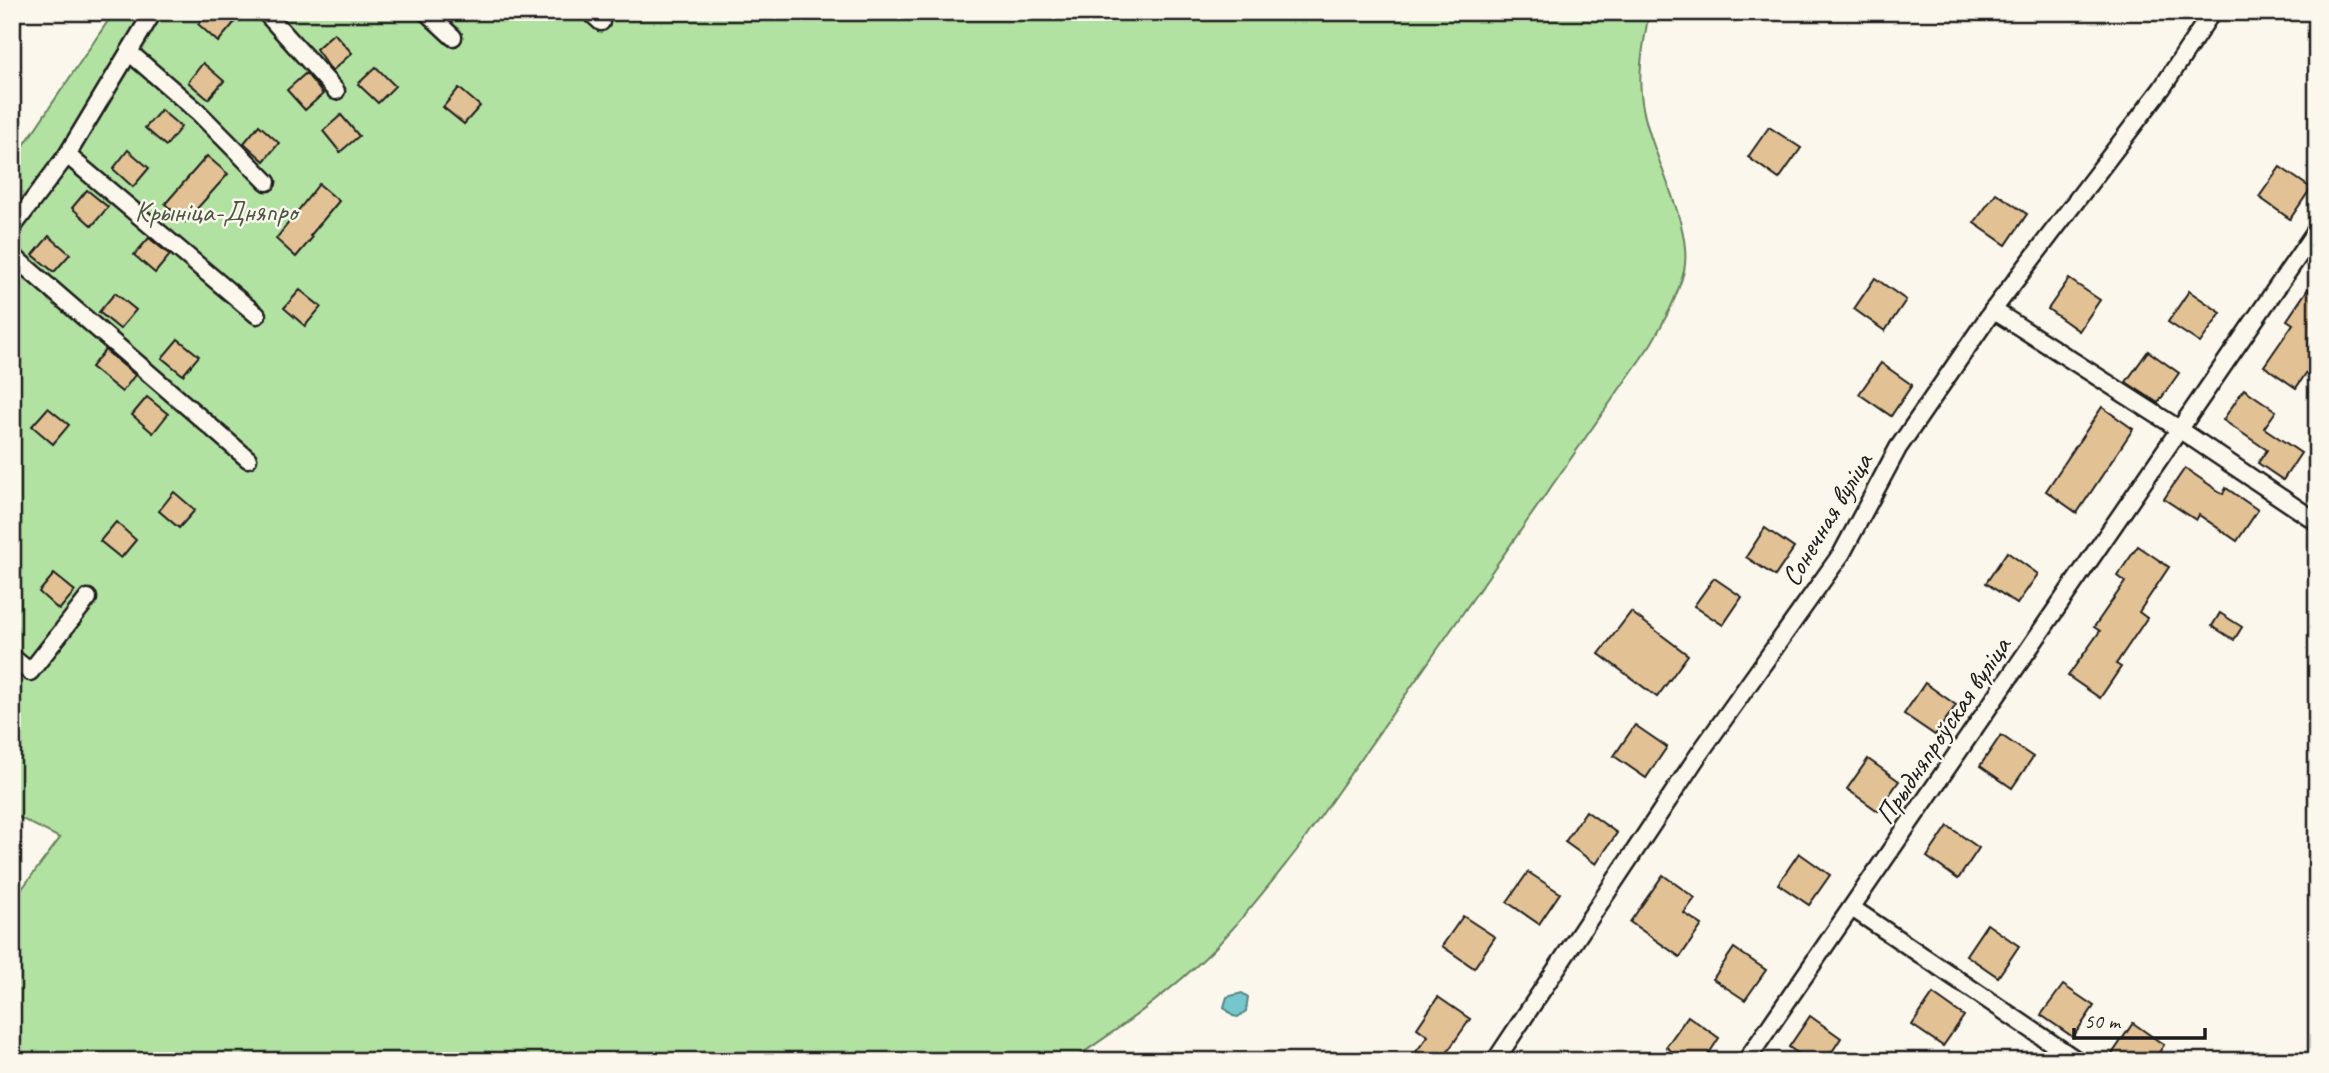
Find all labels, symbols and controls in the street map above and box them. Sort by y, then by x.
park label: Крыніца-Дняпро [135,194,300,229]
street label: Сонечная вуліца [1773,445,1881,592]
street label: Прыдняпроўская вуліца [1867,629,2019,831]
scale bar [2074,996,2205,1040]
text: 50 m [2084,1008,2122,1034]

